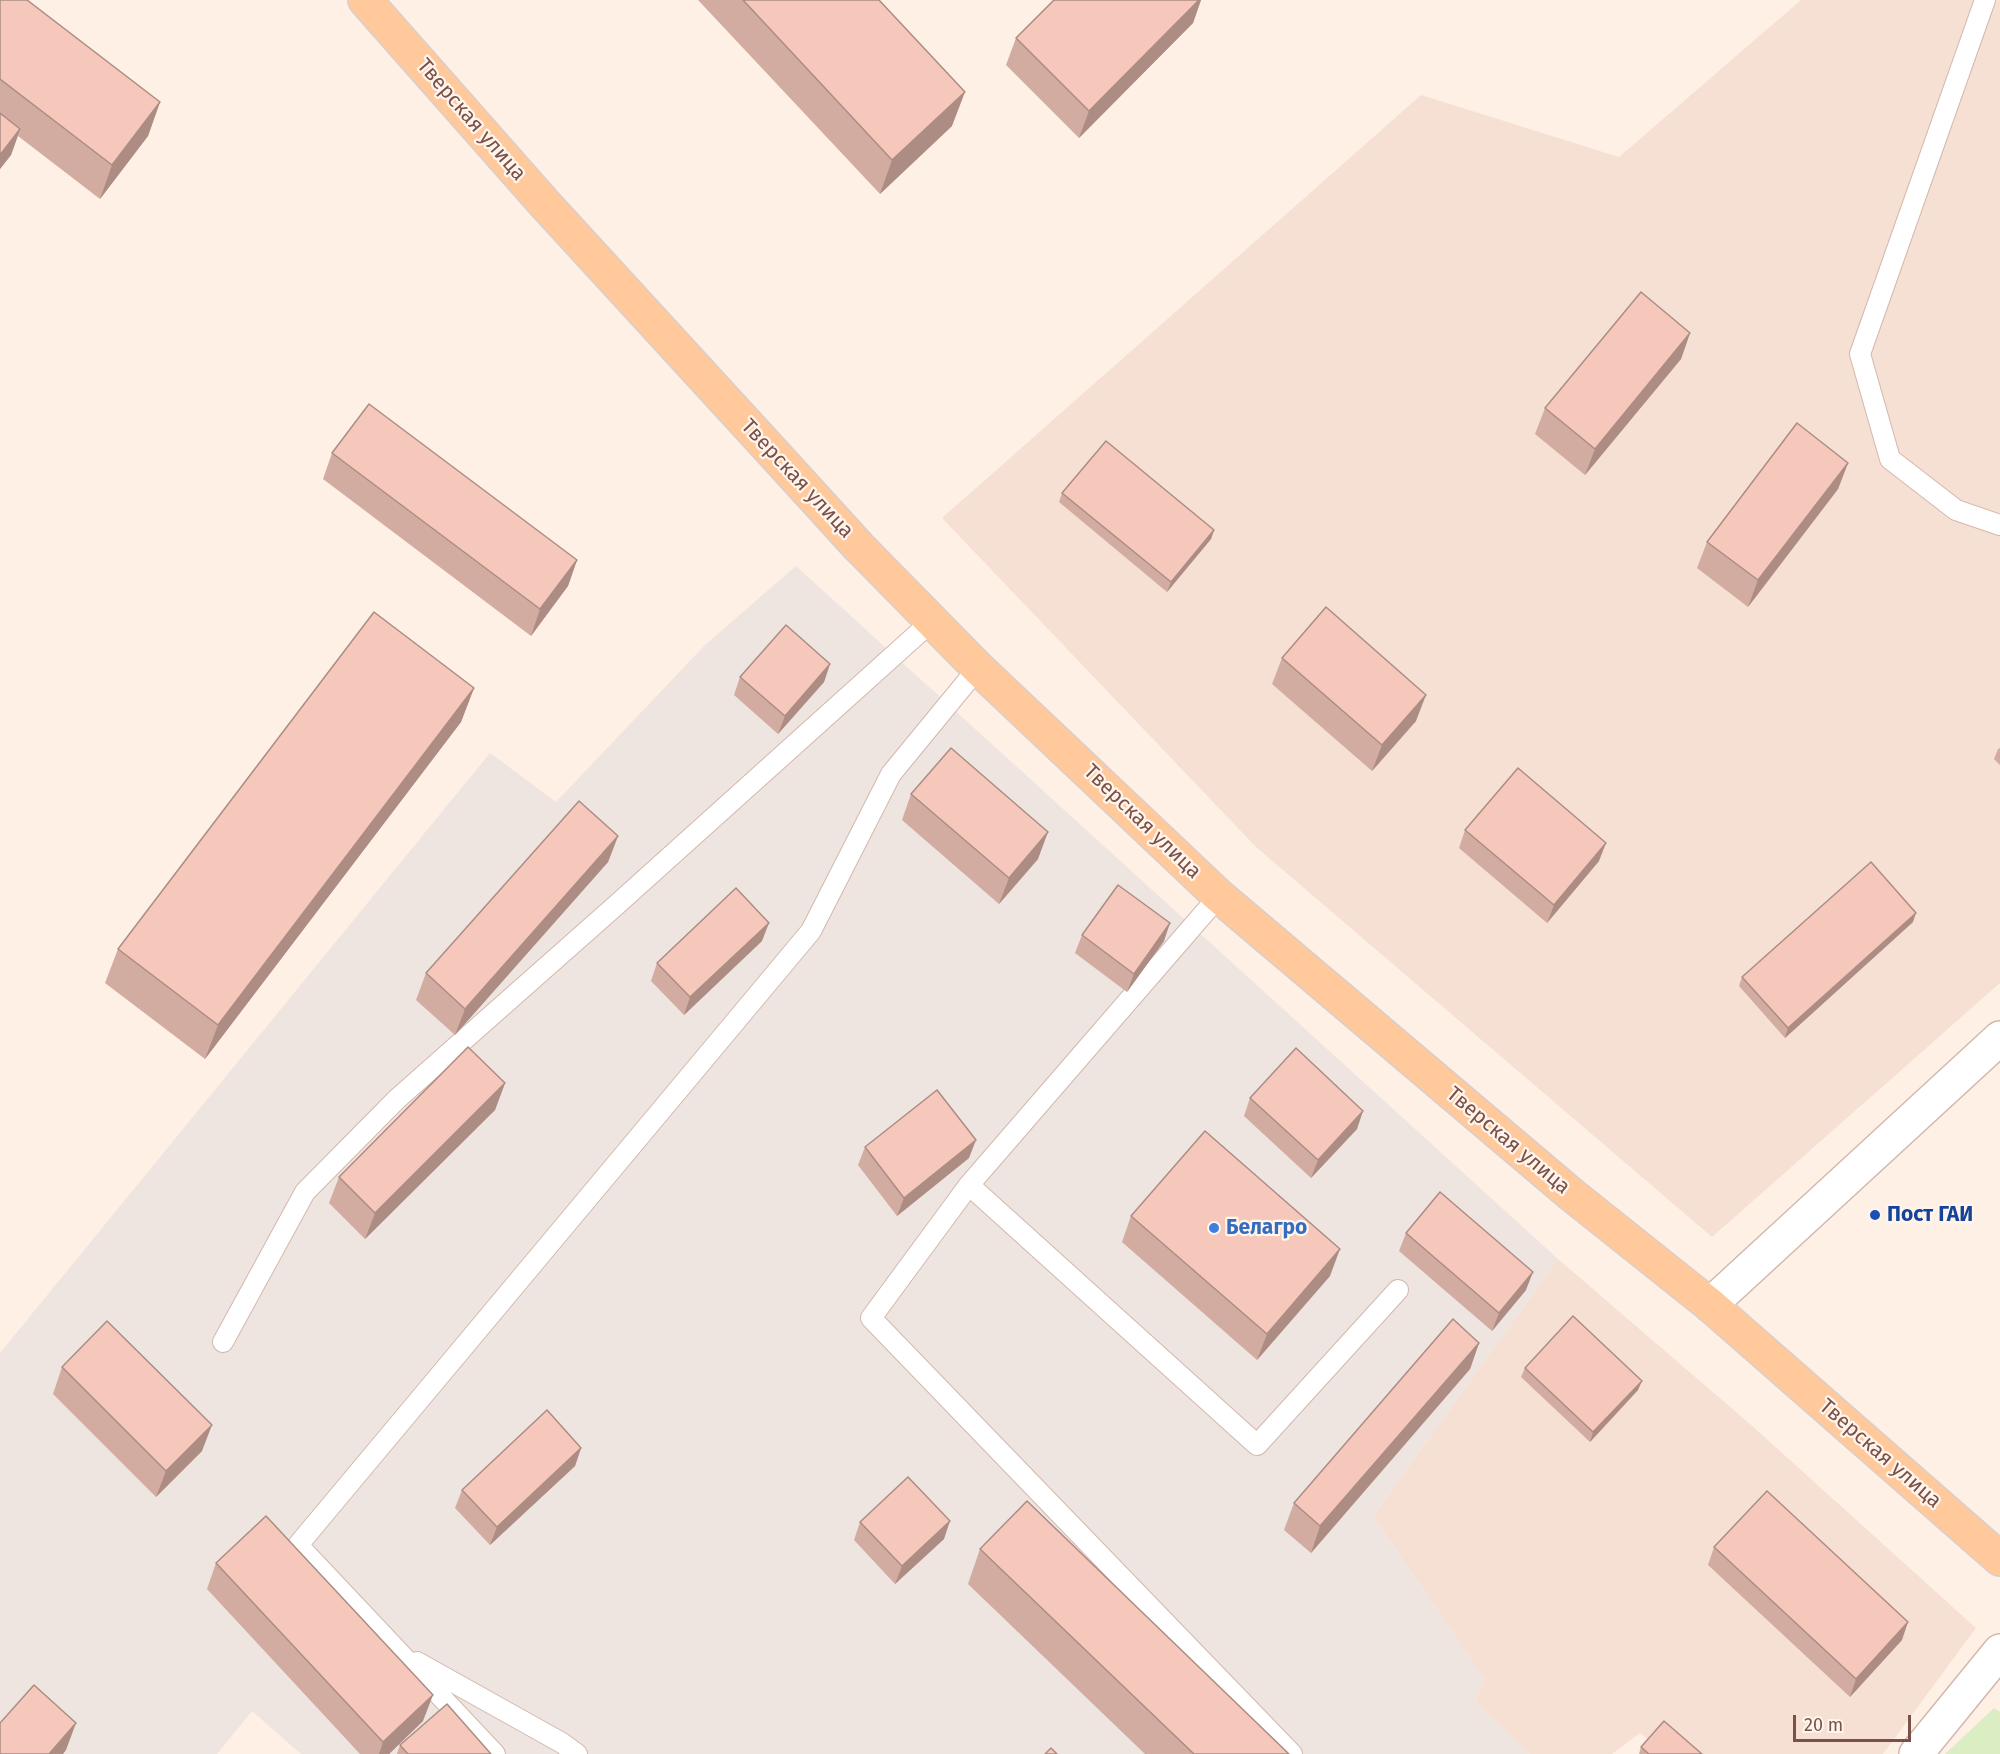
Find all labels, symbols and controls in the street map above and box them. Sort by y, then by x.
street label: Тверская улица [411,54,531,186]
street label: Тверская улица [735,414,859,544]
street label: Тверская улица [1078,760,1206,884]
street label: Тверская улица [1441,1082,1575,1200]
place label: Пост ГАИ [1887,1202,1973,1228]
marker: Пост ГАИ [1868,1208,1882,1222]
place label: Белагро [1226,1215,1307,1241]
marker: Белагро [1207,1221,1221,1235]
street label: Тверская улица [1814,1394,1946,1514]
scale bar [1796,1703,1914,1741]
text: 20 m [1804,1714,1843,1736]

